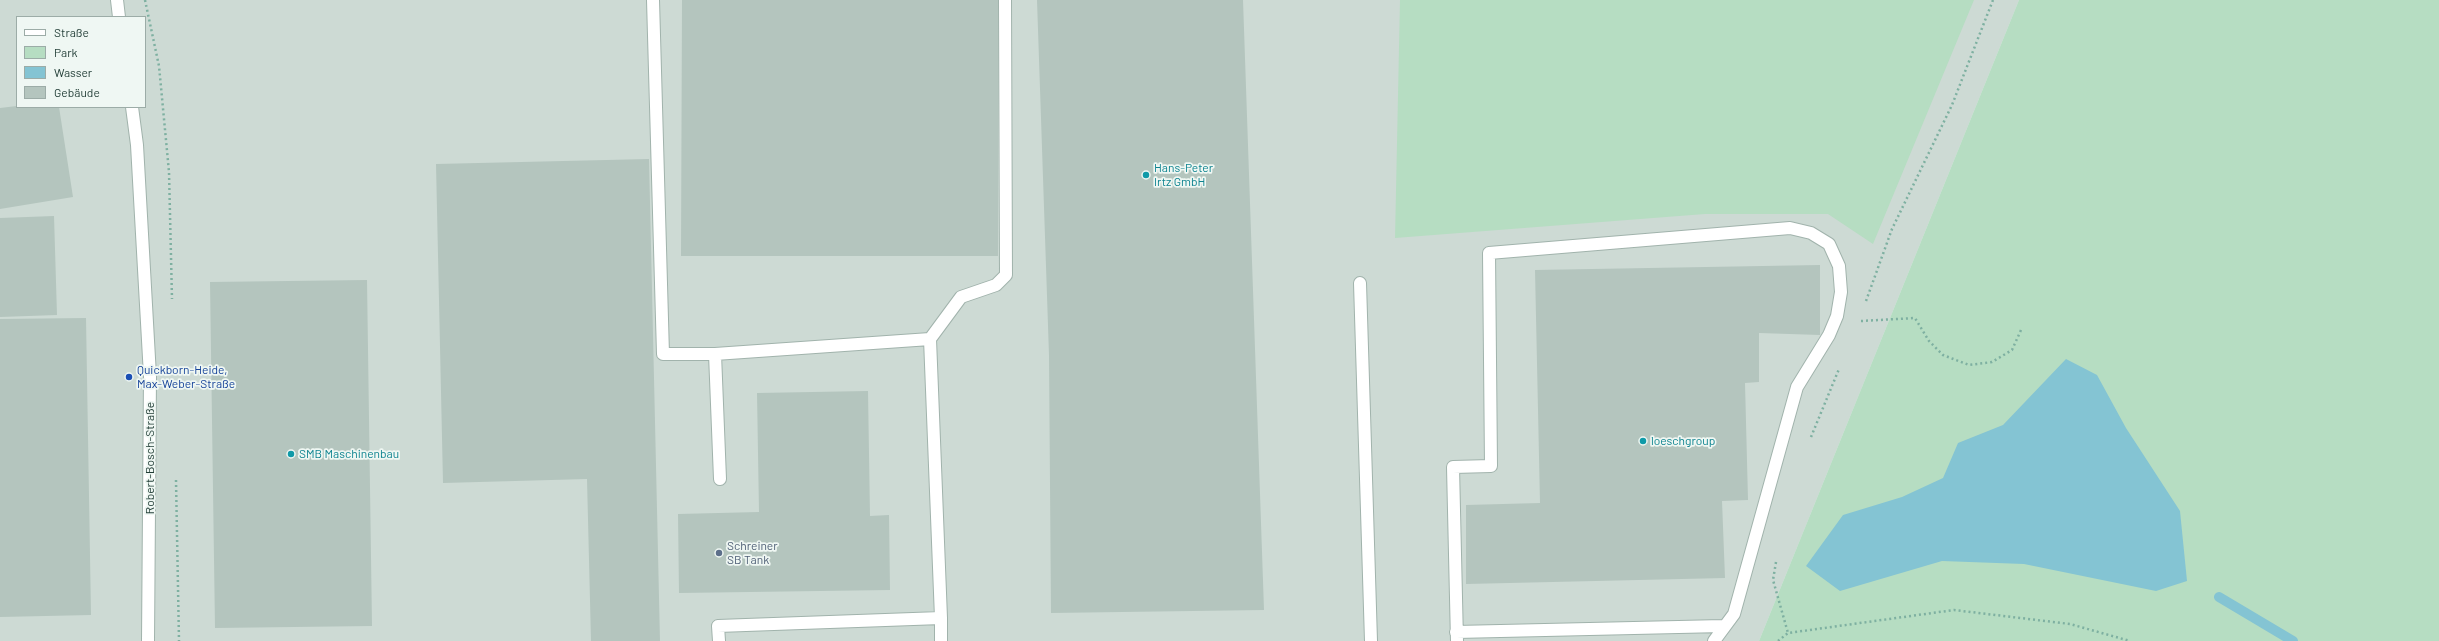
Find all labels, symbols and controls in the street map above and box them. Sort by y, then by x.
legend [16,16,146,108]
text: Straße [54,25,89,39]
text: Park [54,45,78,59]
text: Wasser [54,65,92,79]
text: Gebäude [54,85,100,99]
place label: Hans-Peter Irtz GmbH [1154,161,1213,189]
marker: Hans-Peter Irtz GmbH [1141,170,1151,180]
place label: Quickborn-Heide, Max-Weber-Straße [137,363,235,391]
marker: Quickborn-Heide, Max-Weber-Straße [124,372,134,382]
street label: Robert-Bosch-Straße [143,402,157,514]
place label: loeschgroup [1651,434,1715,448]
marker: loeschgroup [1638,436,1648,446]
place label: SMB Maschinenbau [299,447,399,461]
marker: SMB Maschinenbau [286,449,296,459]
place label: Schreiner SB Tank [727,539,778,567]
marker: Schreiner SB Tank [714,548,724,558]

